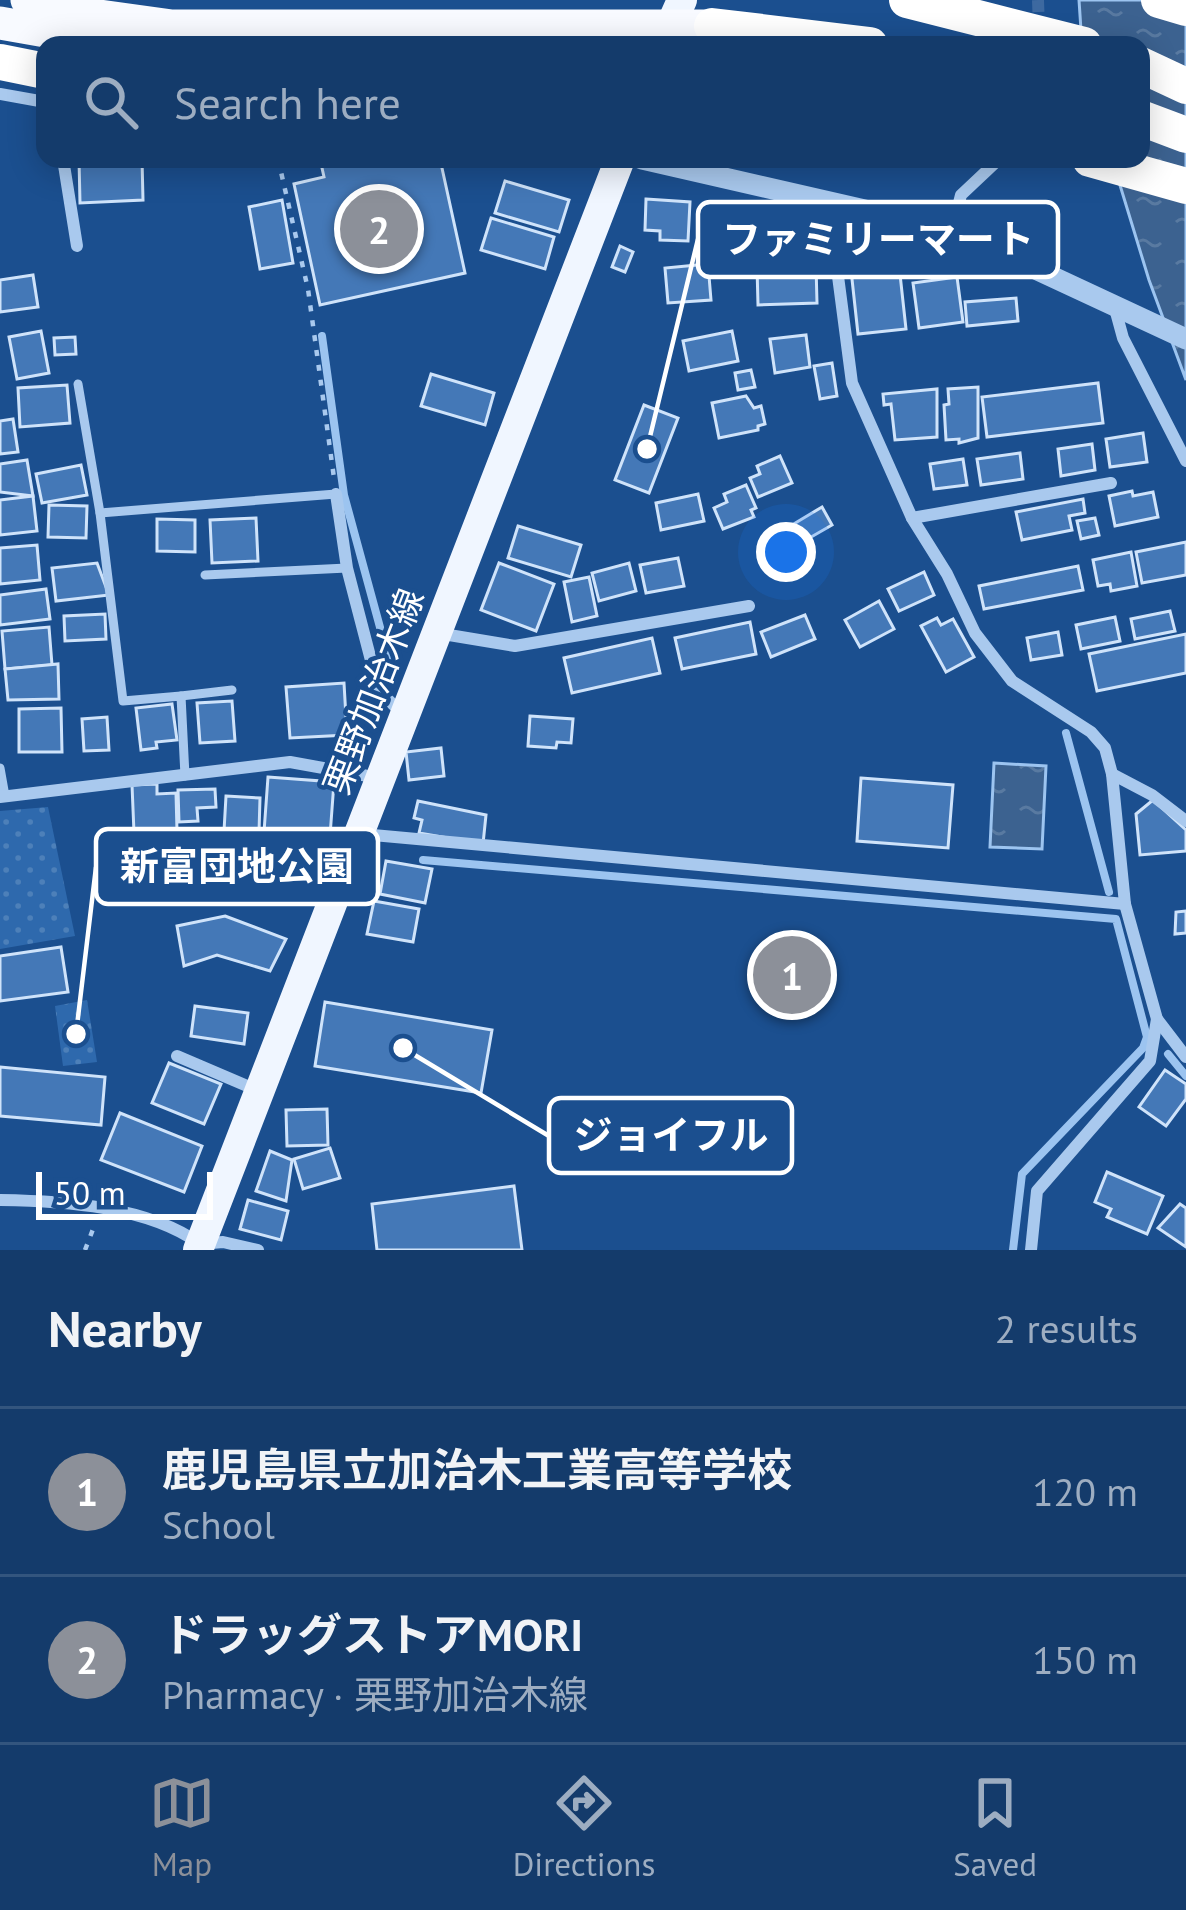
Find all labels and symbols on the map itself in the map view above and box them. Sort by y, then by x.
pin: 2 [340,184,418,274]
callout: ファミリーマート [698,202,1058,277]
text: ファミリーマート [722,213,1034,264]
your location [756,522,816,582]
street label: 栗野加治木線 [312,582,434,800]
callout: 新富団地公園 [96,829,378,904]
text: 新富団地公園 [120,840,354,891]
pin: 1 [753,930,831,1020]
callout: ジョイフル [549,1098,792,1173]
text: ジョイフル [573,1109,769,1160]
scale bar [36,1166,213,1219]

